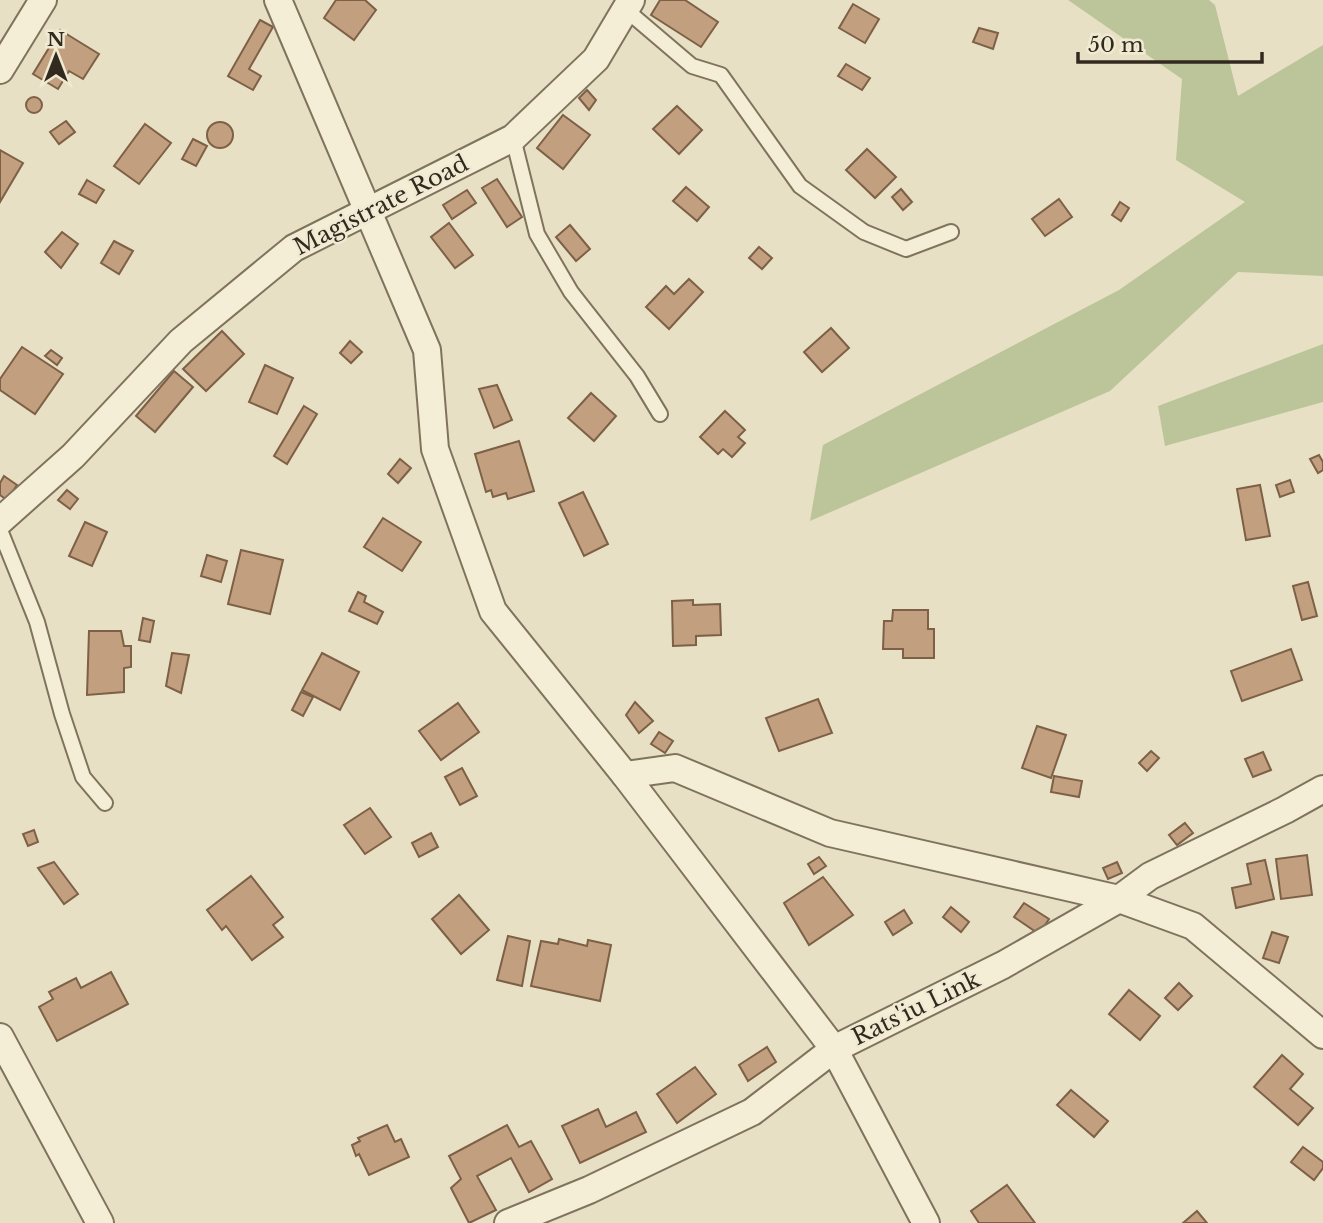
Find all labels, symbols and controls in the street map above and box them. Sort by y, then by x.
north arrow [21,21,91,91]
scale bar [1078,21,1262,65]
text: N [47,28,65,51]
text: 50 m [1088,32,1144,58]
street label: Magistrate Road [289,149,473,261]
street label: Rats'iu Link [847,965,985,1051]

